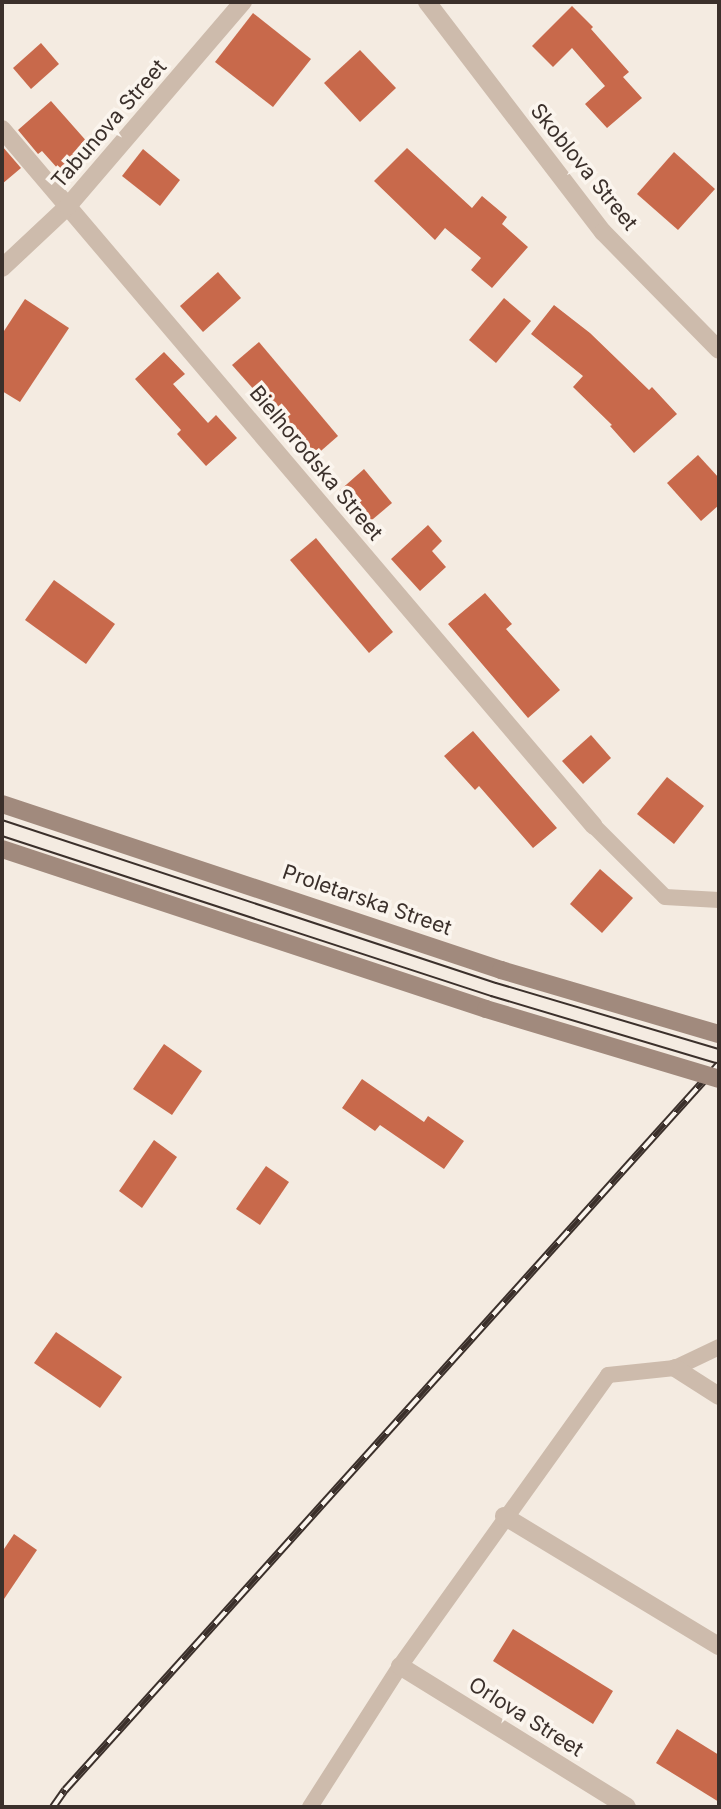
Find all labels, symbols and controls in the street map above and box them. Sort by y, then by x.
street label: Tabunova Street [46,54,172,194]
street label: Skoblova Street [525,98,643,236]
street label: Bielhorodska Street [244,381,388,545]
street label: Proletarska Street [279,859,455,941]
street label: Orlova Street [464,1672,588,1762]

